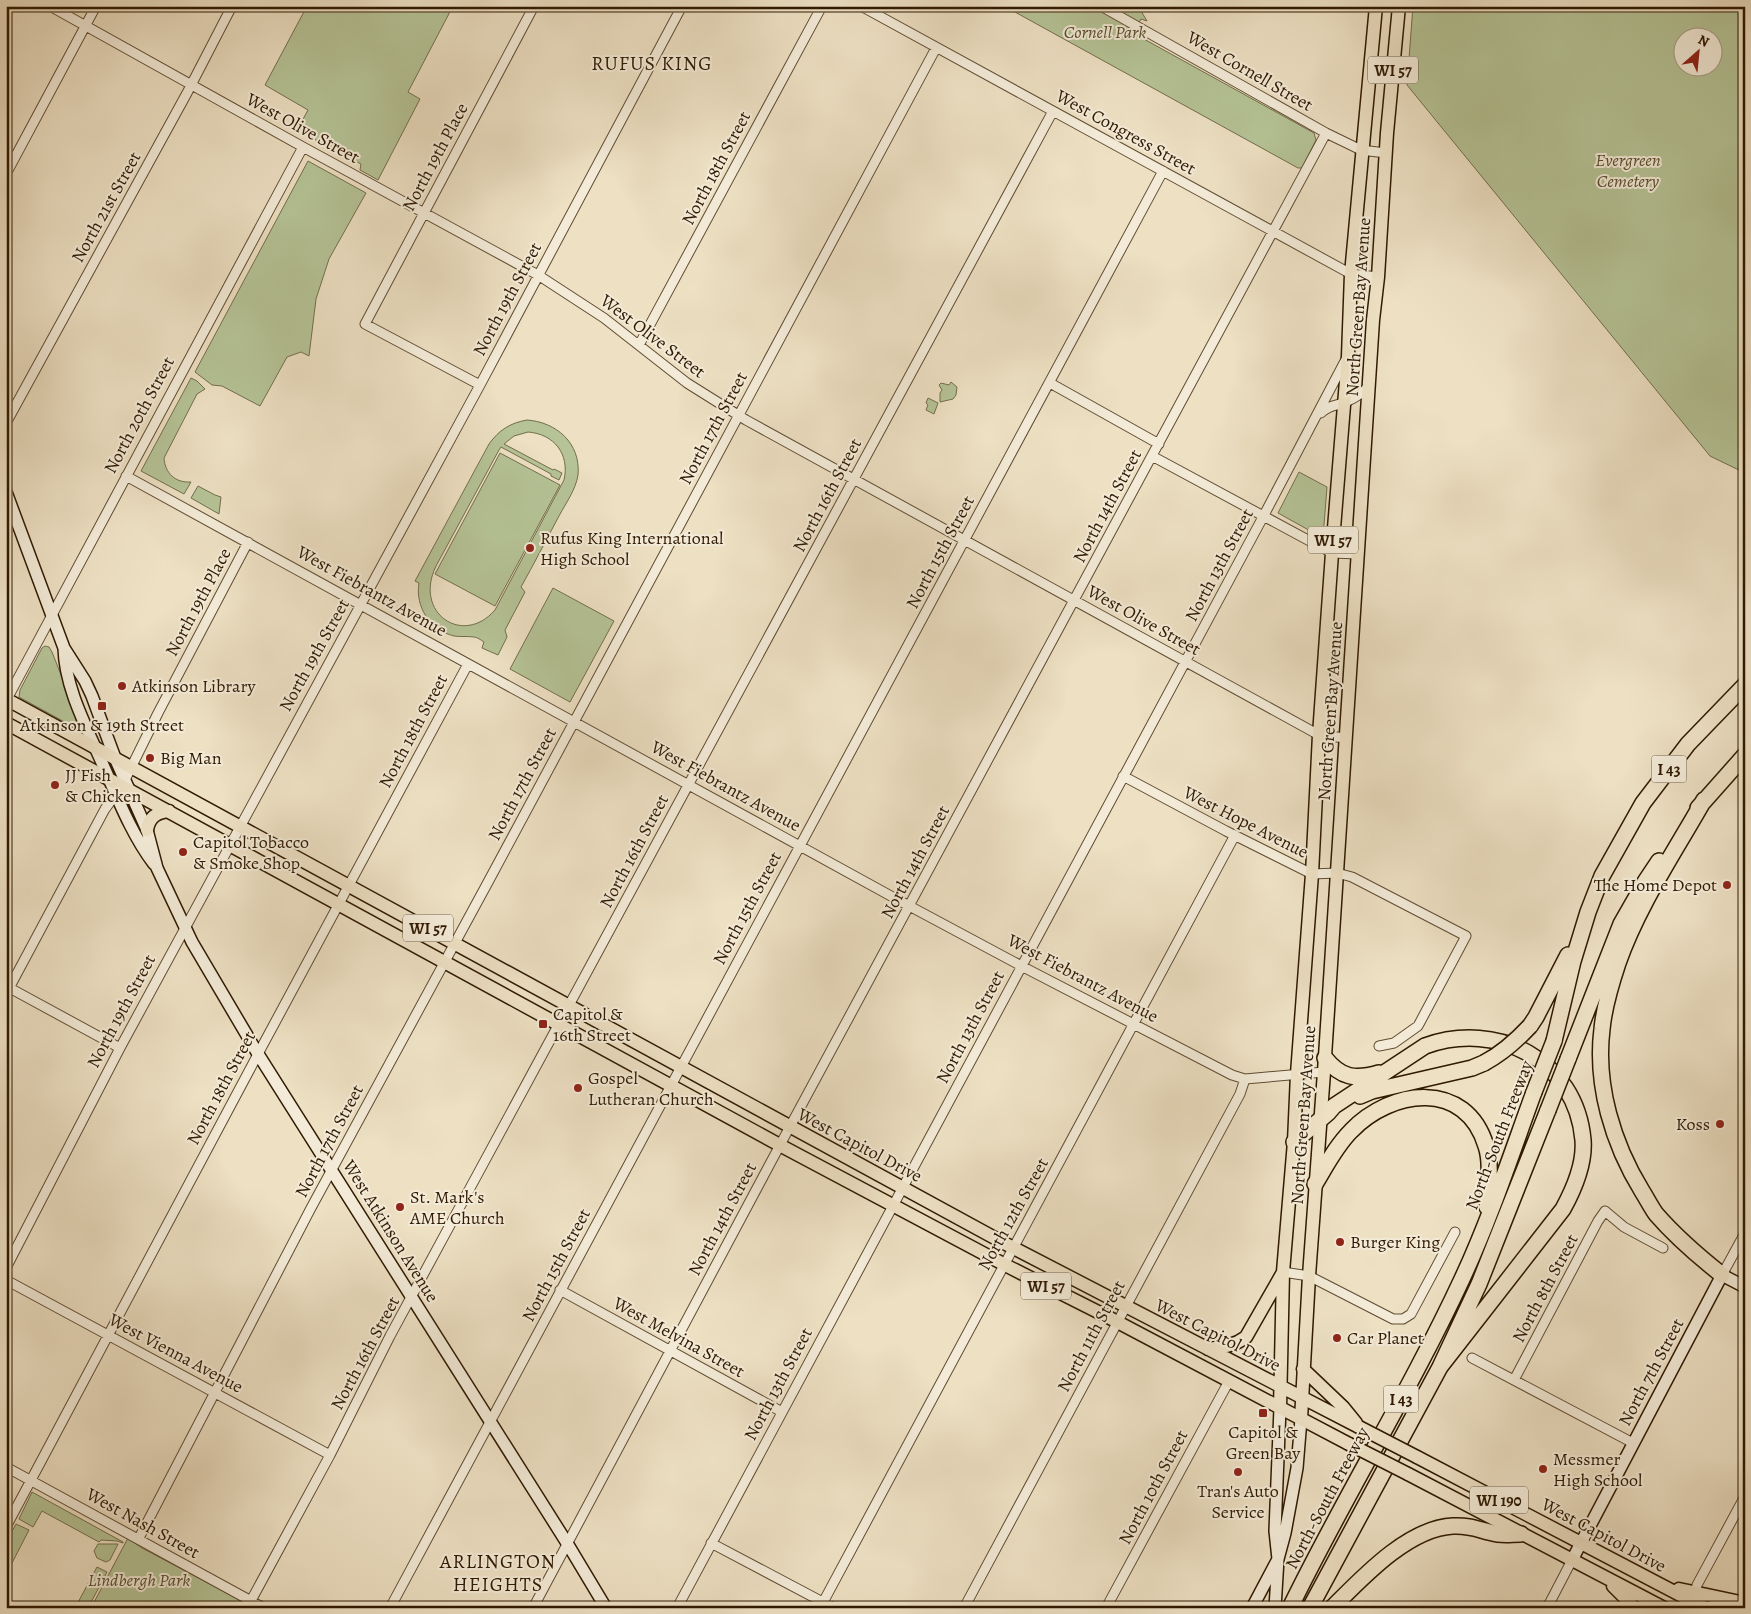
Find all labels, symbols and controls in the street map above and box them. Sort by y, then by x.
park label: Cornell Park [1064,20,1146,44]
street label: West Cornell Street [1182,25,1317,117]
north arrow [1674,28,1724,78]
text: N [1695,30,1713,52]
district label: RUFUS KING [591,50,713,77]
road number: WI 57 [1368,56,1418,84]
street label: West Congress Street [1051,83,1200,180]
street label: West Olive Street [241,87,364,169]
street label: North 19th Place [396,99,474,215]
street label: North 18th Street [676,107,756,229]
street label: North 21st Street [66,147,146,267]
park label: Evergreen Cemetery [1595,148,1661,193]
street label: North Green Bay Avenue [1340,217,1376,397]
street label: North 19th Street [467,238,547,360]
street label: West Olive Street [595,288,710,383]
street label: North 20th Street [98,352,180,478]
street label: North 17th Street [673,367,753,489]
street label: North 16th Street [787,434,867,556]
street label: North 14th Street [1067,445,1147,567]
street label: North 15th Street [900,491,980,613]
street label: North 13th Street [1179,504,1259,626]
place label: Rufus King International High School [540,526,724,571]
road number: WI 57 [1308,526,1358,554]
street label: West Fiebrantz Avenue [292,539,451,642]
marker: Rufus King International High School [524,542,536,554]
street label: North 19th Place [159,544,237,660]
street label: West Olive Street [1082,579,1205,661]
street label: North 19th Street [273,594,355,716]
street label: North Green Bay Avenue [1312,621,1348,801]
street label: North 18th Street [373,670,453,792]
place label: Atkinson Library [131,674,257,698]
marker: Atkinson Library [116,680,128,692]
marker: Atkinson & 19th Street [96,700,108,712]
place label: Atkinson & 19th Street [19,713,184,737]
street label: North 17th Street [482,723,562,845]
street label: West Fiebrantz Avenue [646,734,805,837]
place label: Big Man [160,746,222,770]
marker: Big Man [144,752,156,764]
road number: I 43 [1652,756,1686,782]
place label: JJ Fish & Chicken [65,763,141,808]
marker: JJ Fish & Chicken [49,779,61,791]
street label: West Hope Avenue [1179,780,1313,864]
street label: North 16th Street [594,790,674,912]
street label: North 14th Street [875,801,955,923]
place label: Capitol Tobacco & Smoke Shop [193,830,309,875]
marker: Capitol Tobacco & Smoke Shop [177,846,189,858]
street label: North 15th Street [707,847,787,969]
place label: The Home Depot [1594,873,1717,897]
marker: The Home Depot [1721,879,1733,891]
road number: WI 57 [403,914,453,941]
street label: West Fiebrantz Avenue [1002,928,1163,1028]
street label: North 19th Street [81,950,161,1072]
street label: North 13th Street [930,966,1010,1088]
place label: Capitol & 16th Street [553,1002,631,1047]
marker: Capitol & 16th Street [537,1018,549,1030]
street label: North Green Bay Avenue [1285,1025,1321,1205]
street label: North 18th Street [181,1027,261,1149]
street label: North-South Freeway [1459,1056,1539,1213]
place label: Gospel Lutheran Church [588,1066,714,1111]
street label: North 17th Street [289,1080,369,1202]
marker: Gospel Lutheran Church [572,1082,584,1094]
street label: West Capitol Drive [793,1102,926,1188]
place label: Koss [1676,1112,1710,1136]
marker: Koss [1714,1118,1726,1130]
street label: North 12th Street [972,1153,1054,1275]
street label: West Atkinson Avenue [337,1154,445,1307]
street label: North 14th Street [682,1158,762,1280]
place label: St. Mark's AME Church [409,1185,505,1230]
marker: St. Mark's AME Church [394,1201,406,1213]
street label: North 15th Street [516,1204,596,1326]
street label: North 8th Street [1506,1229,1584,1346]
place label: Burger King [1350,1230,1440,1254]
marker: Burger King [1334,1236,1346,1248]
road number: WI 57 [1021,1272,1071,1300]
street label: North 11th Street [1051,1276,1131,1396]
street label: West Melvina Street [608,1290,749,1383]
street label: North 16th Street [325,1292,405,1414]
street label: West Capitol Drive [1150,1293,1285,1377]
street label: West Vienna Avenue [104,1307,247,1399]
street label: North 7th Street [1613,1314,1689,1430]
street label: North 13th Street [738,1323,818,1445]
place label: Car Planet [1347,1326,1424,1350]
marker: Car Planet [1331,1332,1343,1344]
road number: I 43 [1384,1386,1418,1412]
marker: Capitol & Green Bay [1257,1407,1269,1419]
place label: Capitol & Green Bay [1226,1420,1301,1465]
street label: North-South Freeway [1279,1422,1375,1573]
street label: North 10th Street [1113,1425,1193,1549]
place label: Messmer High School [1553,1447,1643,1492]
marker: Messmer High School [1537,1463,1549,1475]
marker: Tran's Auto Service [1232,1466,1244,1478]
place label: Tran's Auto Service [1197,1479,1279,1524]
street label: West Nash Street [81,1482,204,1564]
road number: WI 190 [1470,1486,1528,1514]
street label: West Capitol Drive [1537,1492,1670,1578]
district label: ARLINGTON HEIGHTS [439,1548,556,1598]
park label: Lindbergh Park [88,1568,190,1592]

